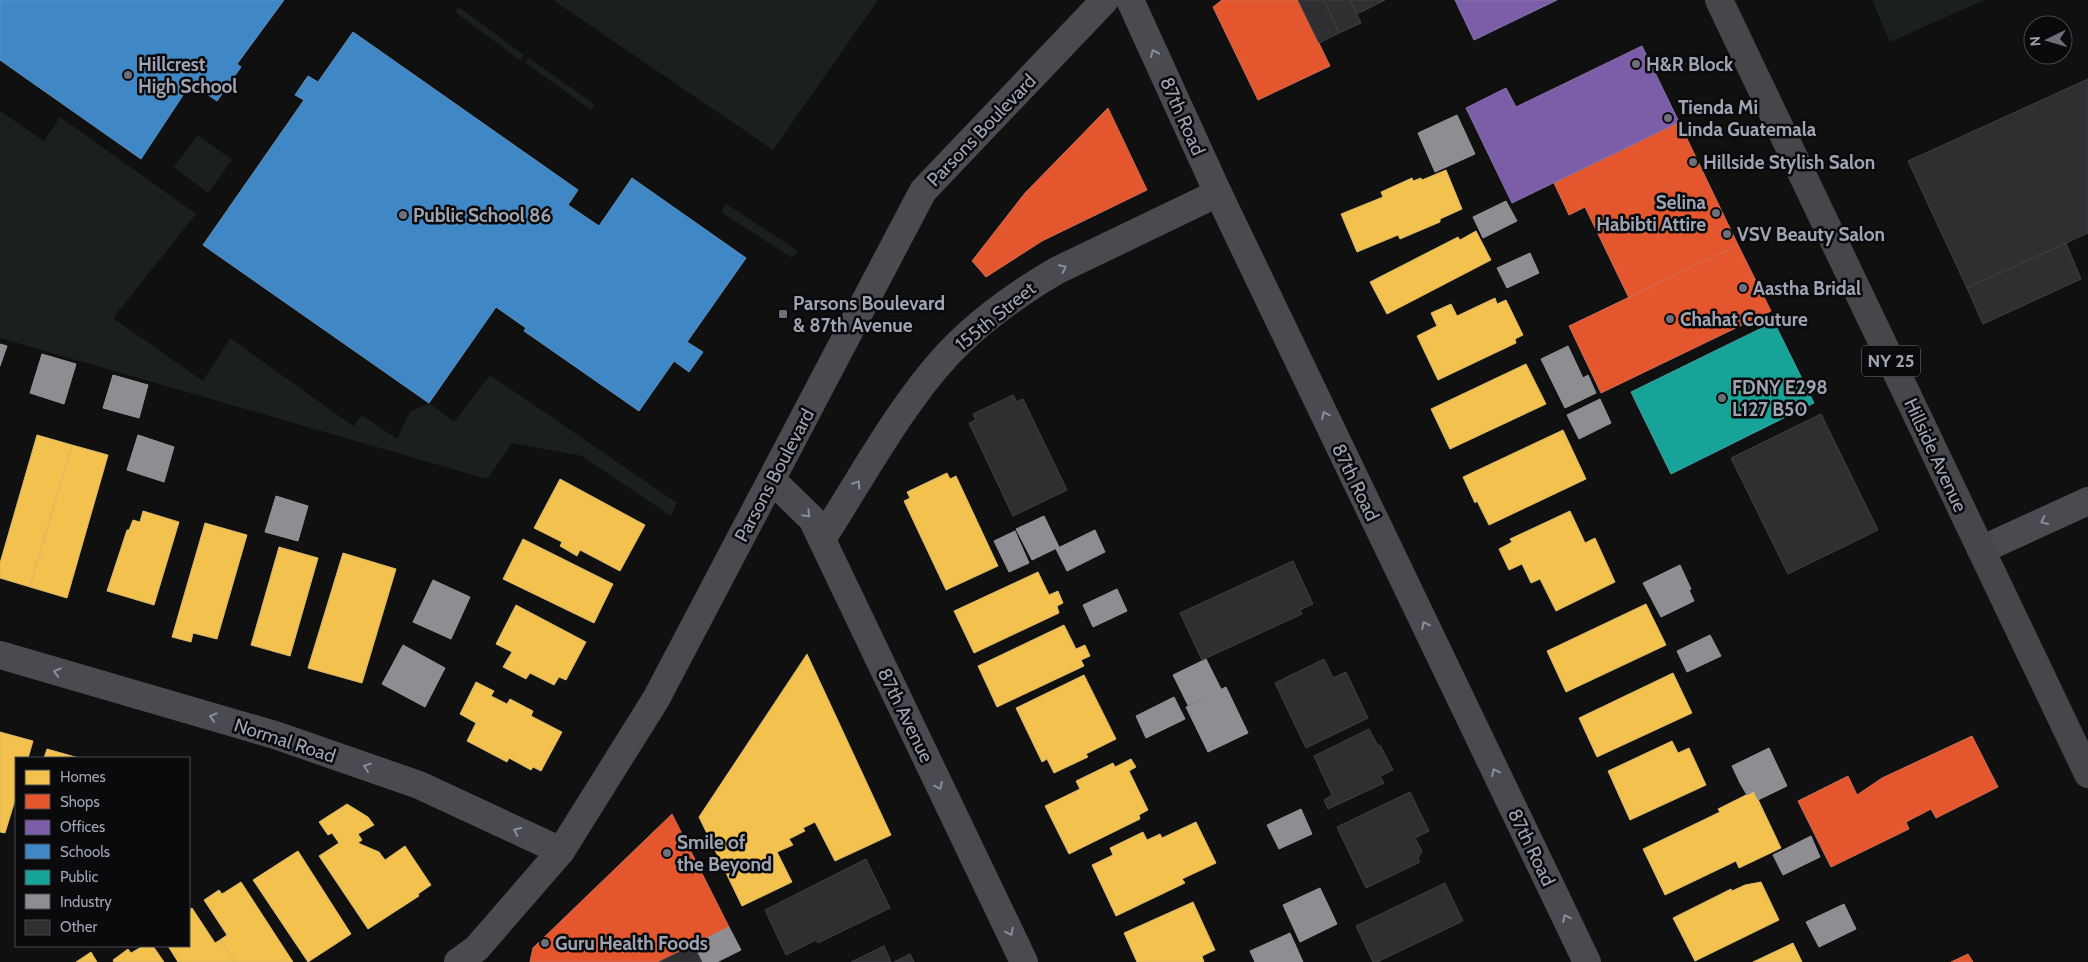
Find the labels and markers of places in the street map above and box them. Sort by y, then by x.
place label: Hillcrest High School [138,53,237,98]
place label: H&R Block [1646,53,1734,76]
marker: H&R Block [1630,58,1642,70]
marker: Hillcrest High School [122,69,134,81]
place label: Tienda Mi Linda Guatemala [1678,96,1817,141]
marker: Tienda Mi Linda Guatemala [1662,112,1674,124]
place label: Hillside Stylish Salon [1703,151,1875,174]
marker: Hillside Stylish Salon [1687,156,1699,168]
place label: Selina Habibti Attire [1596,191,1707,236]
place label: Public School 86 [413,204,551,227]
marker: Selina Habibti Attire [1710,207,1722,219]
marker: Public School 86 [397,209,409,221]
place label: VSV Beauty Salon [1737,223,1885,246]
marker: VSV Beauty Salon [1721,228,1733,240]
place label: Aastha Bridal [1753,277,1861,300]
marker: Aastha Bridal [1737,282,1749,294]
place label: Parsons Boulevard & 87th Avenue [793,292,945,337]
marker: Parsons Boulevard & 87th Avenue [777,308,789,320]
place label: Chahat Couture [1680,308,1808,331]
marker: Chahat Couture [1664,313,1676,325]
place label: FDNY E298 L127 B50 [1732,376,1828,421]
marker: FDNY E298 L127 B50 [1716,392,1728,404]
place label: Smile of the Beyond [677,831,772,876]
marker: Smile of the Beyond [661,847,673,859]
place label: Guru Health Foods [555,932,708,955]
marker: Guru Health Foods [539,937,551,949]

